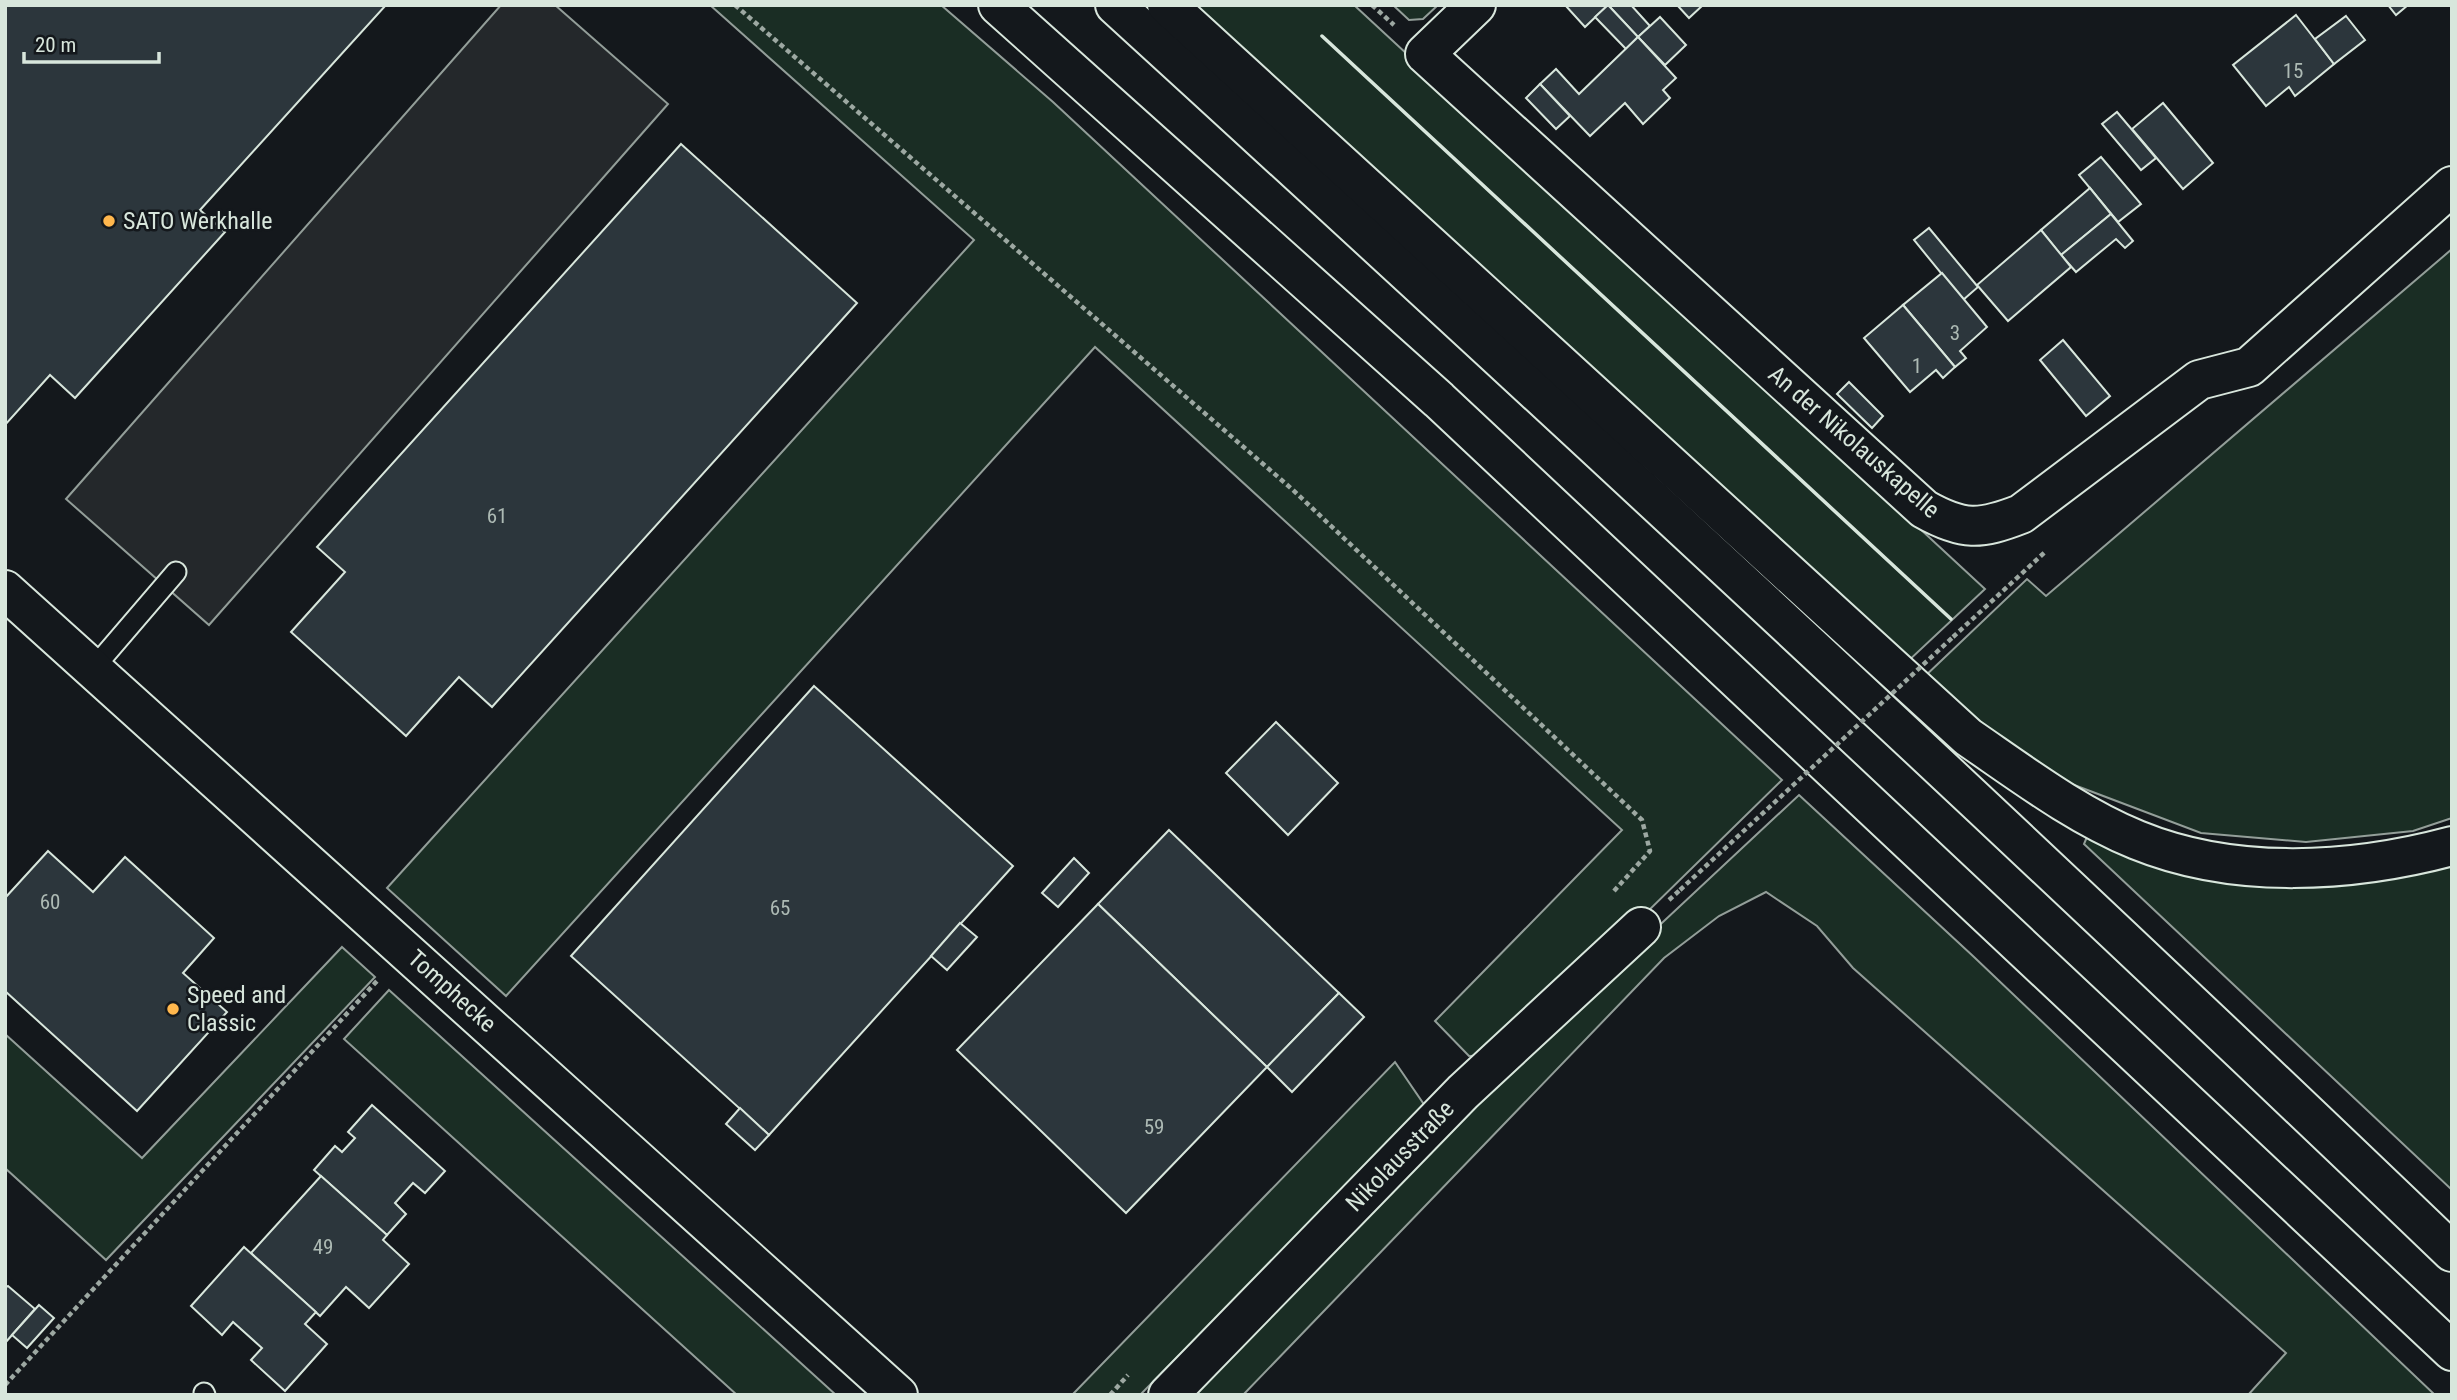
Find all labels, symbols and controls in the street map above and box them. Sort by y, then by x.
scale bar [24,21,159,65]
text: 20 m [35,33,76,57]
house number: 15 [2283,59,2303,83]
place label: SATO Werkhalle [123,207,273,235]
marker: SATO Werkhalle [101,213,117,229]
house number: 3 [1950,321,1960,345]
house number: 1 [1912,354,1922,378]
street label: An der Nikolauskapelle [1763,360,1945,524]
house number: 61 [487,504,507,528]
house number: 60 [40,890,60,914]
house number: 65 [770,896,790,920]
street label: Tomphecke [402,944,502,1038]
place label: Speed and Classic [187,981,286,1037]
marker: Speed and Classic [165,1001,181,1017]
street label: Nikolausstraße [1340,1095,1460,1217]
house number: 59 [1144,1115,1164,1139]
house number: 49 [313,1235,333,1259]

